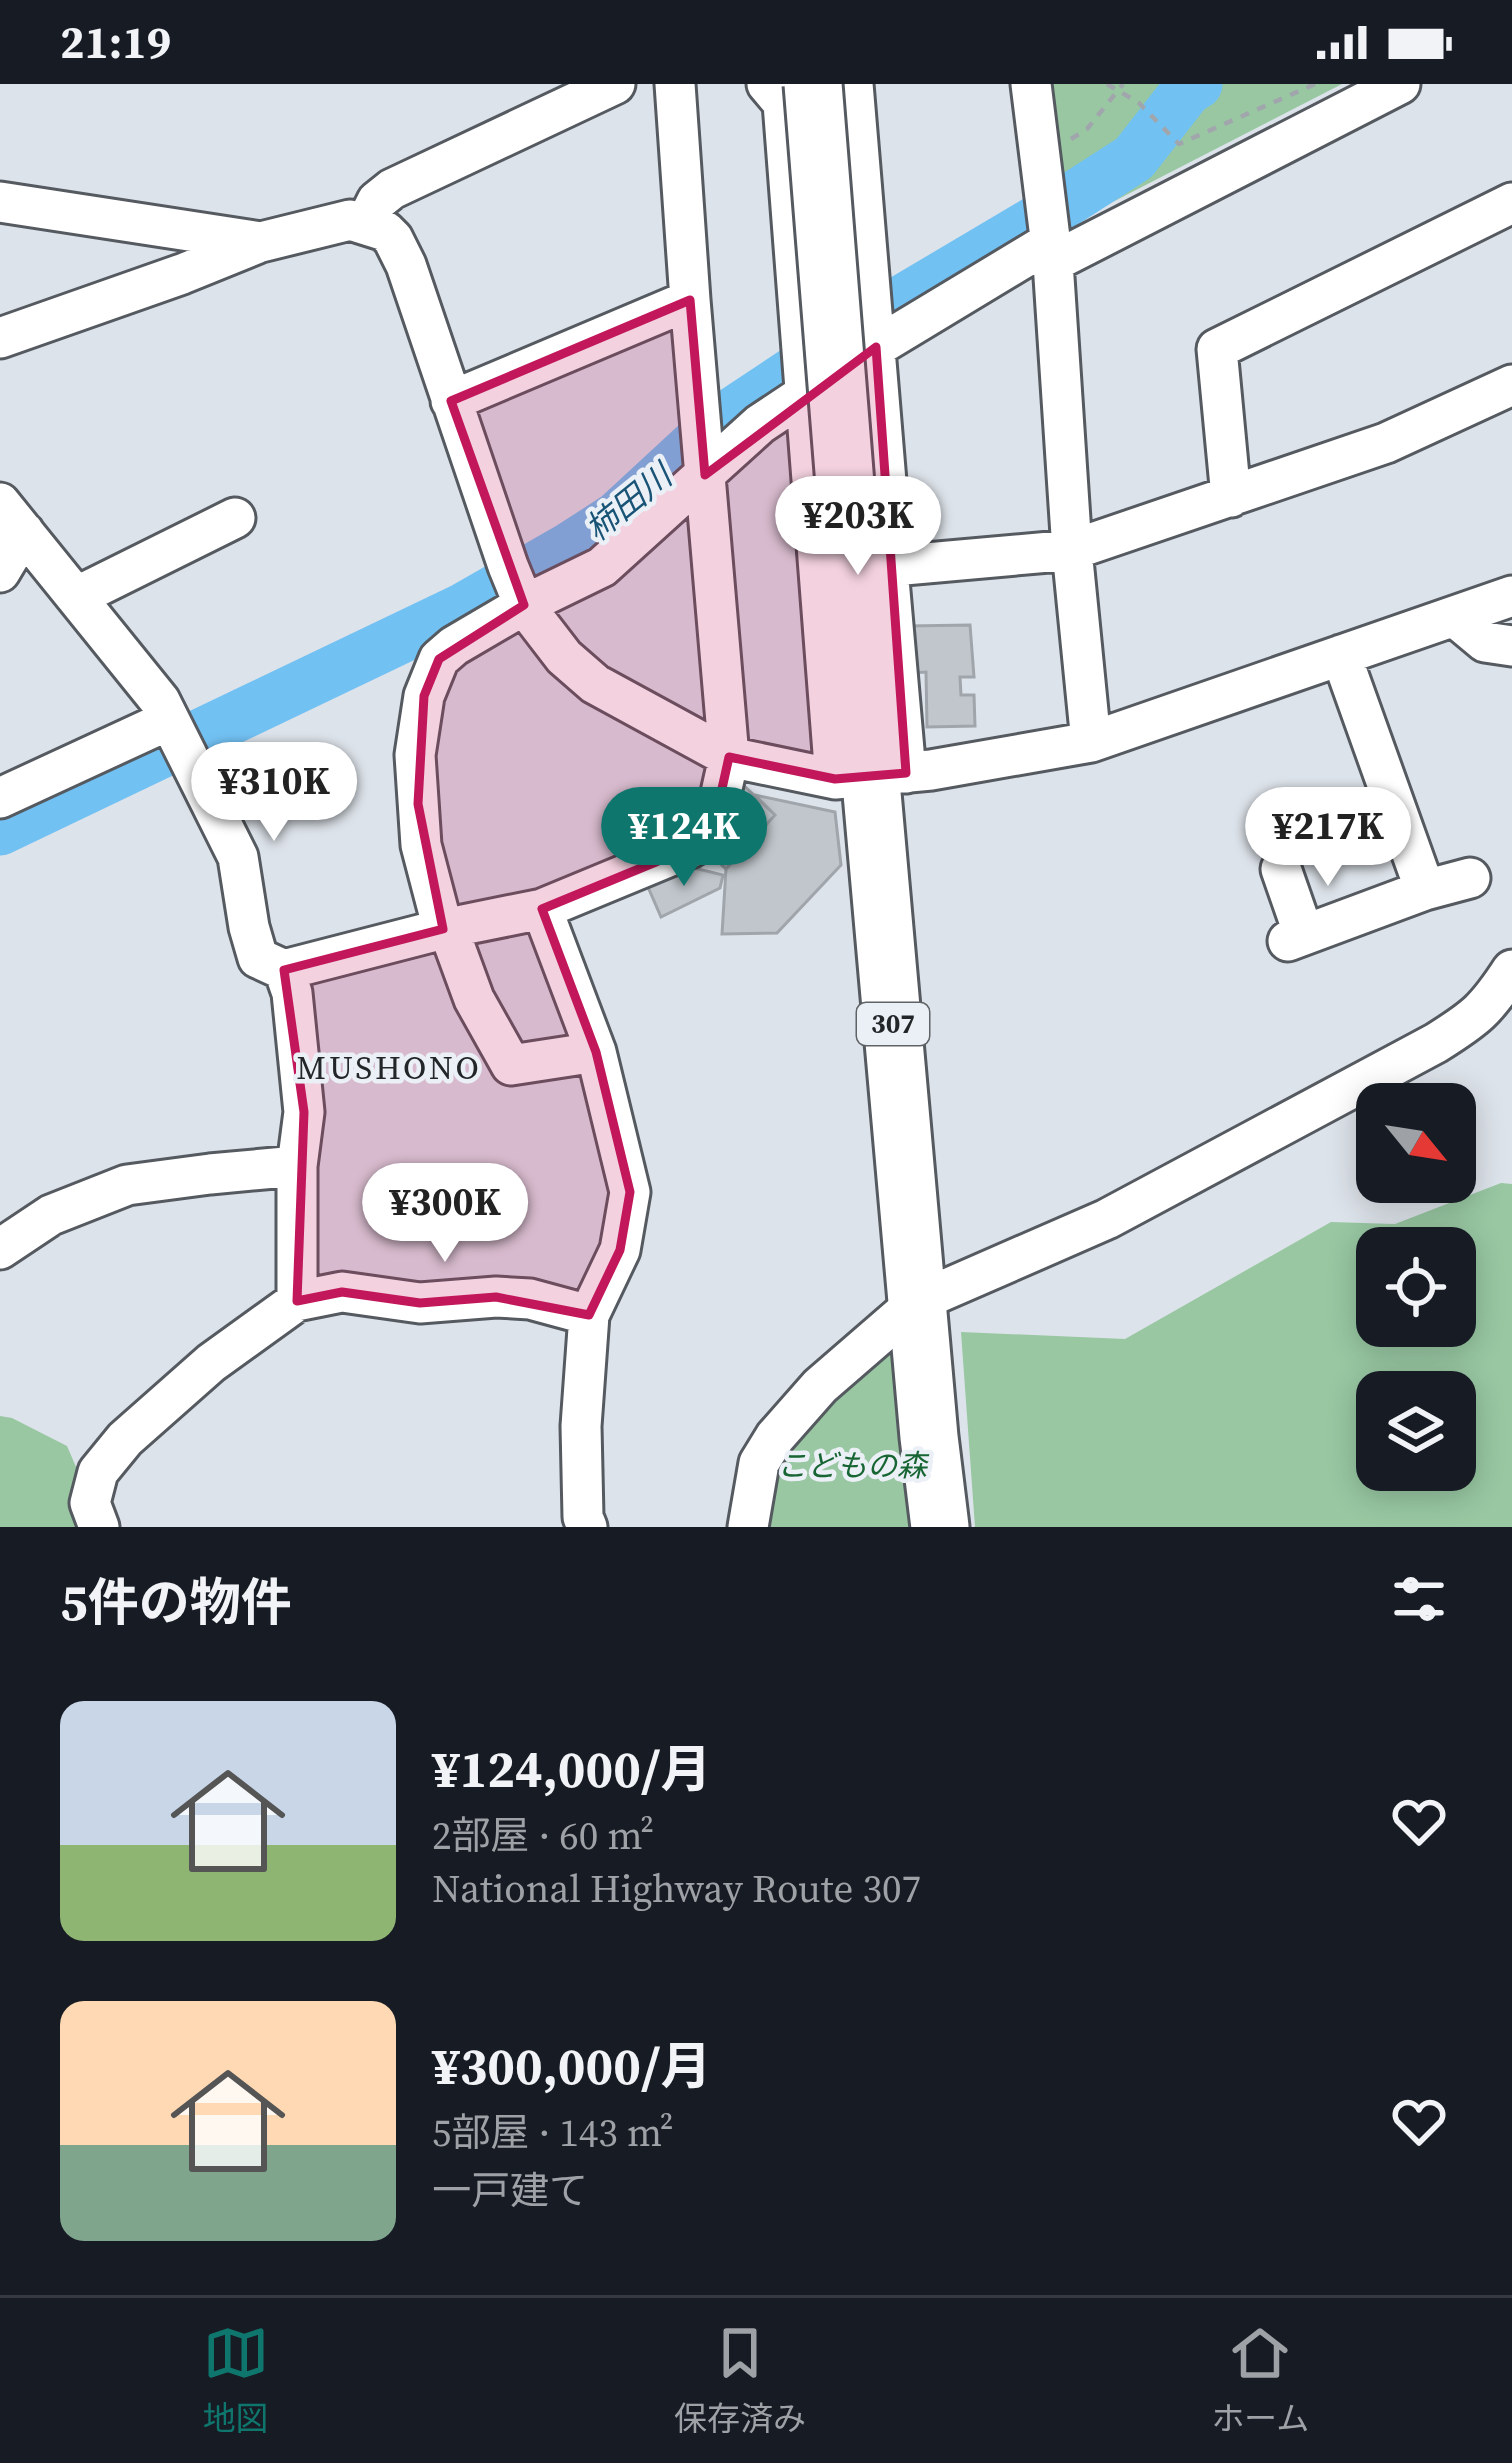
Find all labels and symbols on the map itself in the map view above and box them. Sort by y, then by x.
water label: 柿田川 [576,452,683,551]
pin: ¥203K [774,476,942,578]
pin: ¥310K [190,742,358,844]
pin: ¥124K [600,787,768,889]
pin: ¥217K [1244,787,1412,889]
road number: 307 [857,1003,929,1045]
district label: MUSHONO [296,1045,482,1090]
north arrow [1356,1083,1476,1203]
pin: ¥300K [361,1163,529,1265]
park label: こどもの森 [777,1445,930,1486]

